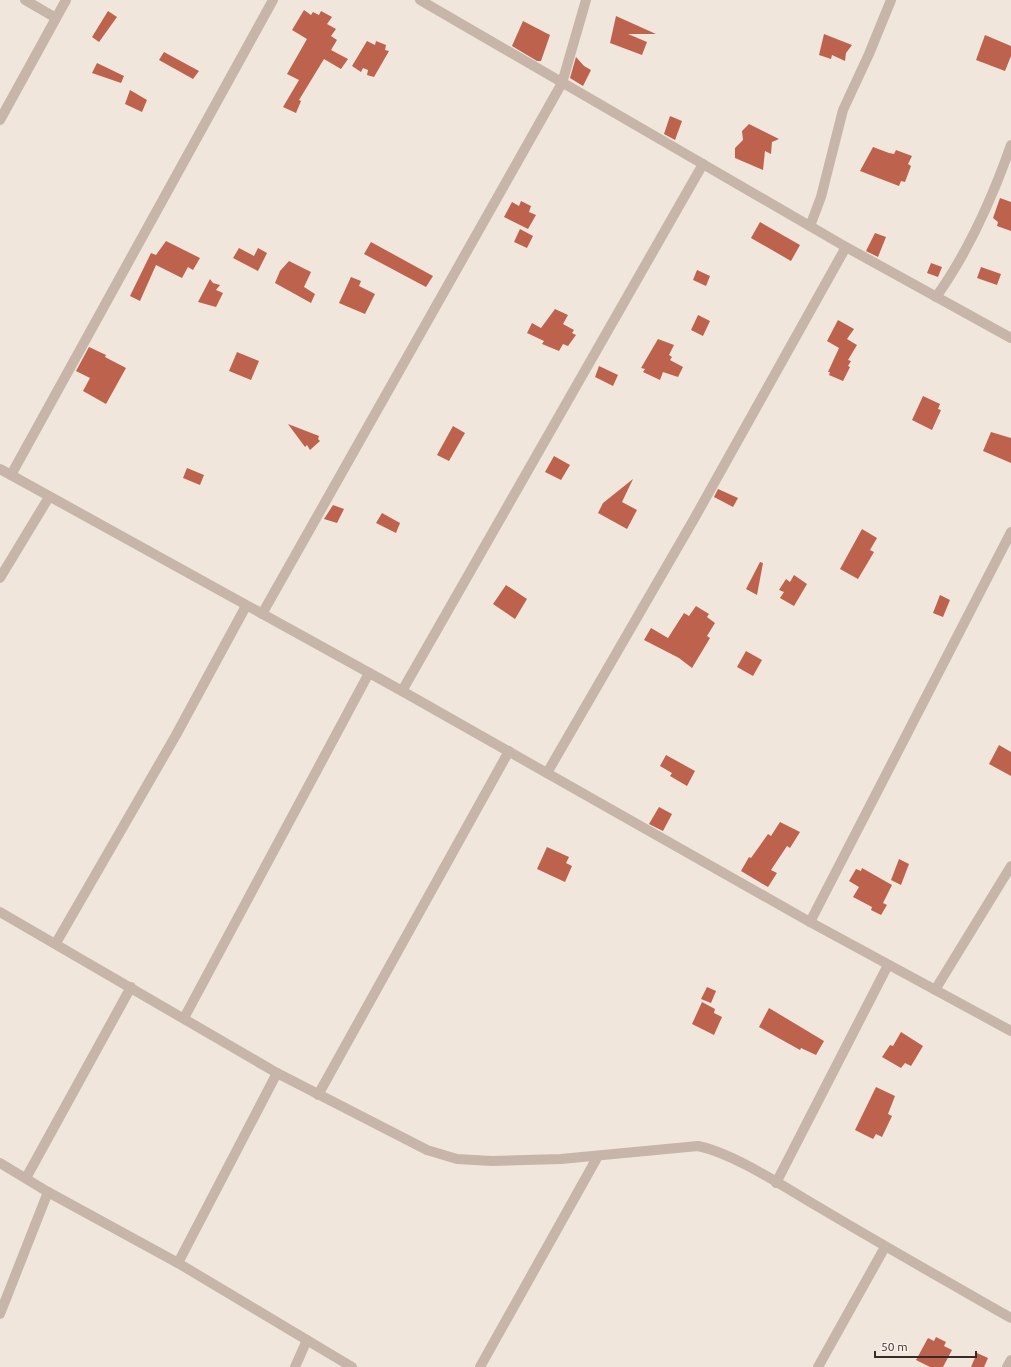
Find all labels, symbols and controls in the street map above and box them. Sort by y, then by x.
scale bar [875,1333,976,1359]
text: 50 m [881,1340,908,1353]

